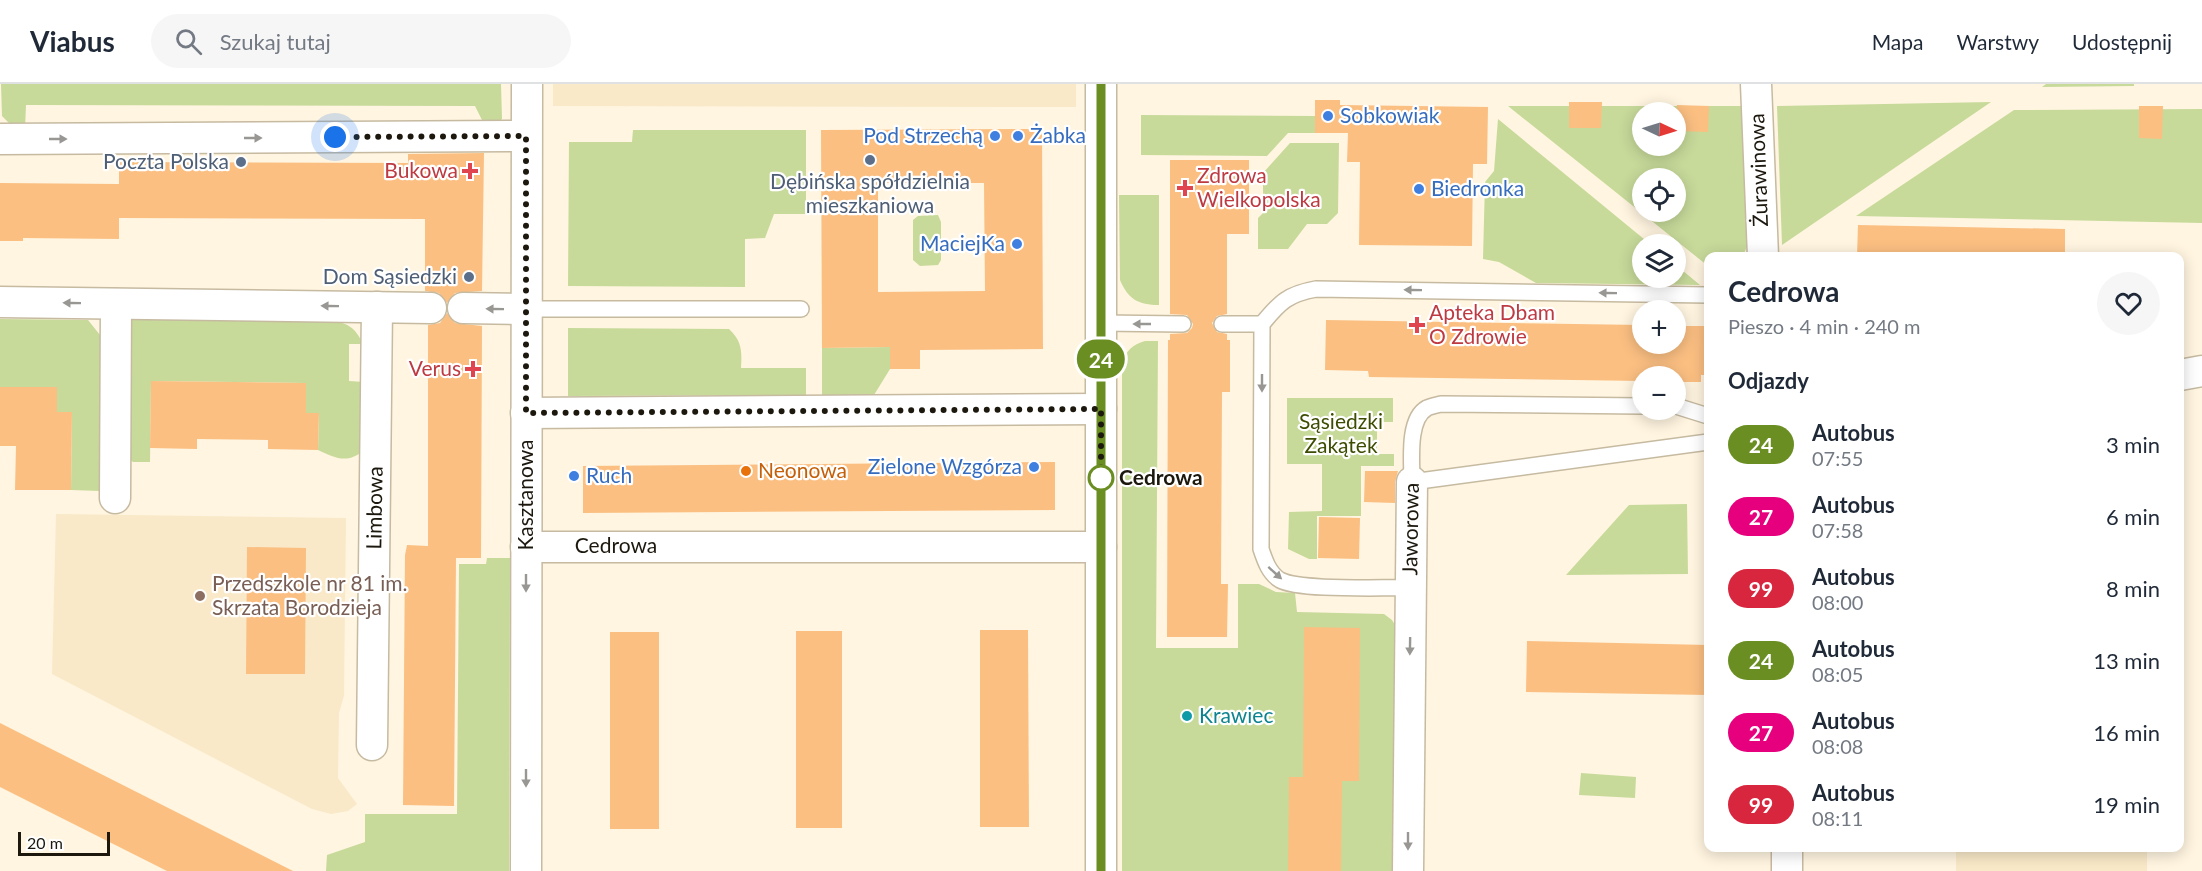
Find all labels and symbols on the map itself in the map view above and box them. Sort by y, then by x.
place label: Sobkowiak [1340,102,1440,127]
north arrow [1632,102,1686,156]
marker: Sobkowiak [1321,109,1335,123]
street label: Żurawinowa [1743,113,1772,227]
your location [320,122,350,152]
place label: Pod Strzechą [863,122,984,147]
place label: Żabka [1030,122,1086,147]
marker: Pod Strzechą [988,129,1002,143]
marker: Żabka [1011,129,1025,143]
one-way arrow [244,133,263,143]
one-way arrow [49,134,68,144]
place label: Poczta Polska [103,148,229,173]
marker: Dębińska spółdzielnia mieszkaniowa [863,153,877,167]
marker: Poczta Polska [234,155,248,169]
place label: Bukowa [384,157,458,182]
place label: Zdrowa Wielkopolska [1197,162,1321,211]
marker: Bukowa [463,164,477,178]
place label: Dębińska spółdzielnia mieszkaniowa [770,168,970,217]
place label: Biedronka [1431,175,1524,200]
marker: Zdrowa Wielkopolska [1178,181,1192,195]
marker: Biedronka [1412,182,1426,196]
place label: MaciejKa [920,230,1005,255]
marker: MaciejKa [1010,237,1024,251]
place label: Dom Sąsiedzki [323,263,457,288]
marker: Dom Sąsiedzki [462,270,476,284]
one-way arrow [1404,285,1423,295]
one-way arrow [1599,289,1618,298]
one-way arrow [63,298,82,308]
place label: Apteka Dbam O Zdrowie [1429,299,1555,348]
one-way arrow [321,301,340,311]
one-way arrow [485,304,504,313]
marker: Apteka Dbam O Zdrowie [1410,318,1424,332]
one-way arrow [1132,319,1151,329]
line badge: 24 [1074,340,1128,378]
place label: Verus [409,355,461,380]
marker: Verus [466,362,480,376]
one-way arrow [1257,373,1267,392]
park label: Sąsiedzki Zakątek [1299,408,1383,457]
street label: Kasztanowa [512,439,537,551]
place label: Zielone Wzgórza [868,453,1022,478]
place label: Neonowa [758,457,847,482]
marker: Zielone Wzgórza [1027,460,1041,474]
place label: Ruch [586,462,632,487]
marker: Neonowa [739,464,753,478]
place label: Cedrowa [1119,464,1203,489]
marker: Cedrowa [1088,465,1114,491]
street label: Limbowa [360,466,387,550]
marker: Ruch [567,469,581,483]
street label: Jaworowa [1396,482,1423,576]
street label: Cedrowa [575,532,657,557]
one-way arrow [1267,566,1282,580]
place label: Przedszkole nr 81 im. Skrzata Borodzieja [212,570,407,619]
one-way arrow [521,574,531,593]
marker: Przedszkole nr 81 im. Skrzata Borodzieja [193,589,207,603]
one-way arrow [1405,637,1415,656]
place label: Krawiec [1199,702,1273,727]
marker: Krawiec [1180,709,1194,723]
one-way arrow [521,769,531,788]
scale bar [18,829,110,856]
one-way arrow [1403,832,1413,851]

